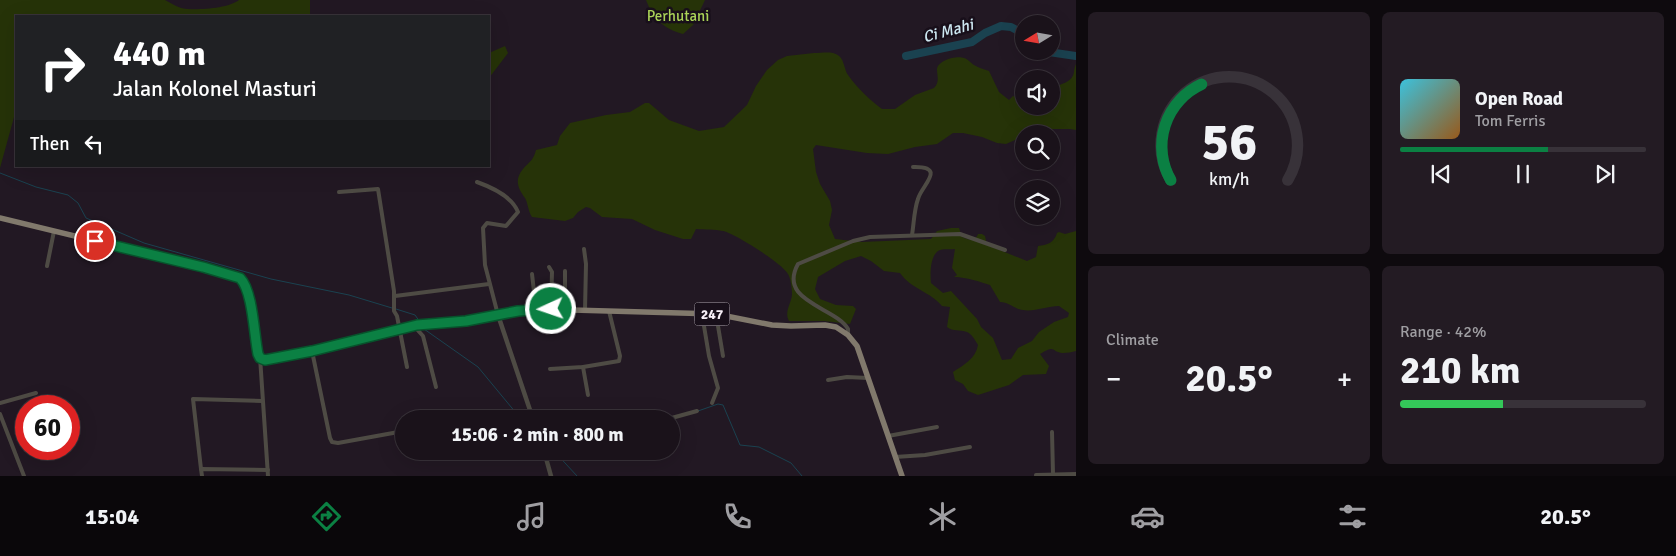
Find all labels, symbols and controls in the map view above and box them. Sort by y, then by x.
park label: Perhutani [647,7,709,25]
water label: Ci Mahi [920,14,977,47]
north arrow [1015,15,1060,60]
map controls [1015,15,1060,225]
text: 440 m [113,32,206,75]
icon: right [30,35,95,100]
button: sound [1015,70,1060,115]
text: Jalan Kolonel Masturi [113,75,317,102]
text: Open Road [1475,87,1563,111]
text: 56 [1201,110,1257,174]
text: Tom Ferris [1475,111,1545,131]
button: search [1015,125,1060,170]
icon: left [80,130,108,158]
text: Then [30,132,70,156]
icon: previous [1427,160,1455,188]
icon: pause [1509,160,1537,188]
icon: next [1591,160,1619,188]
text: km/h [1209,168,1249,190]
button: layers [1015,180,1060,225]
pin [74,220,116,262]
icon: arrive [81,227,109,255]
position arrow [524,282,576,334]
road number: 247 [694,302,730,326]
text: Range · 42% [1400,322,1486,342]
text: Climate [1106,330,1159,350]
text: 210 km [1400,347,1521,394]
text: 20.5° [1185,355,1273,402]
text: − [1106,362,1121,396]
text: + [1337,362,1352,396]
speed limit sign: 60 [15,395,80,460]
text: 15:06 · 2 min · 800 m [451,423,624,447]
icon: directions [309,499,344,534]
icon: music [514,499,549,534]
icon: phone [720,499,755,534]
icon: climate [925,499,960,534]
icon: car [1130,499,1165,534]
icon: filters [1335,499,1370,534]
text: 15:04 [85,503,139,530]
text: 20.5° [1540,503,1591,530]

